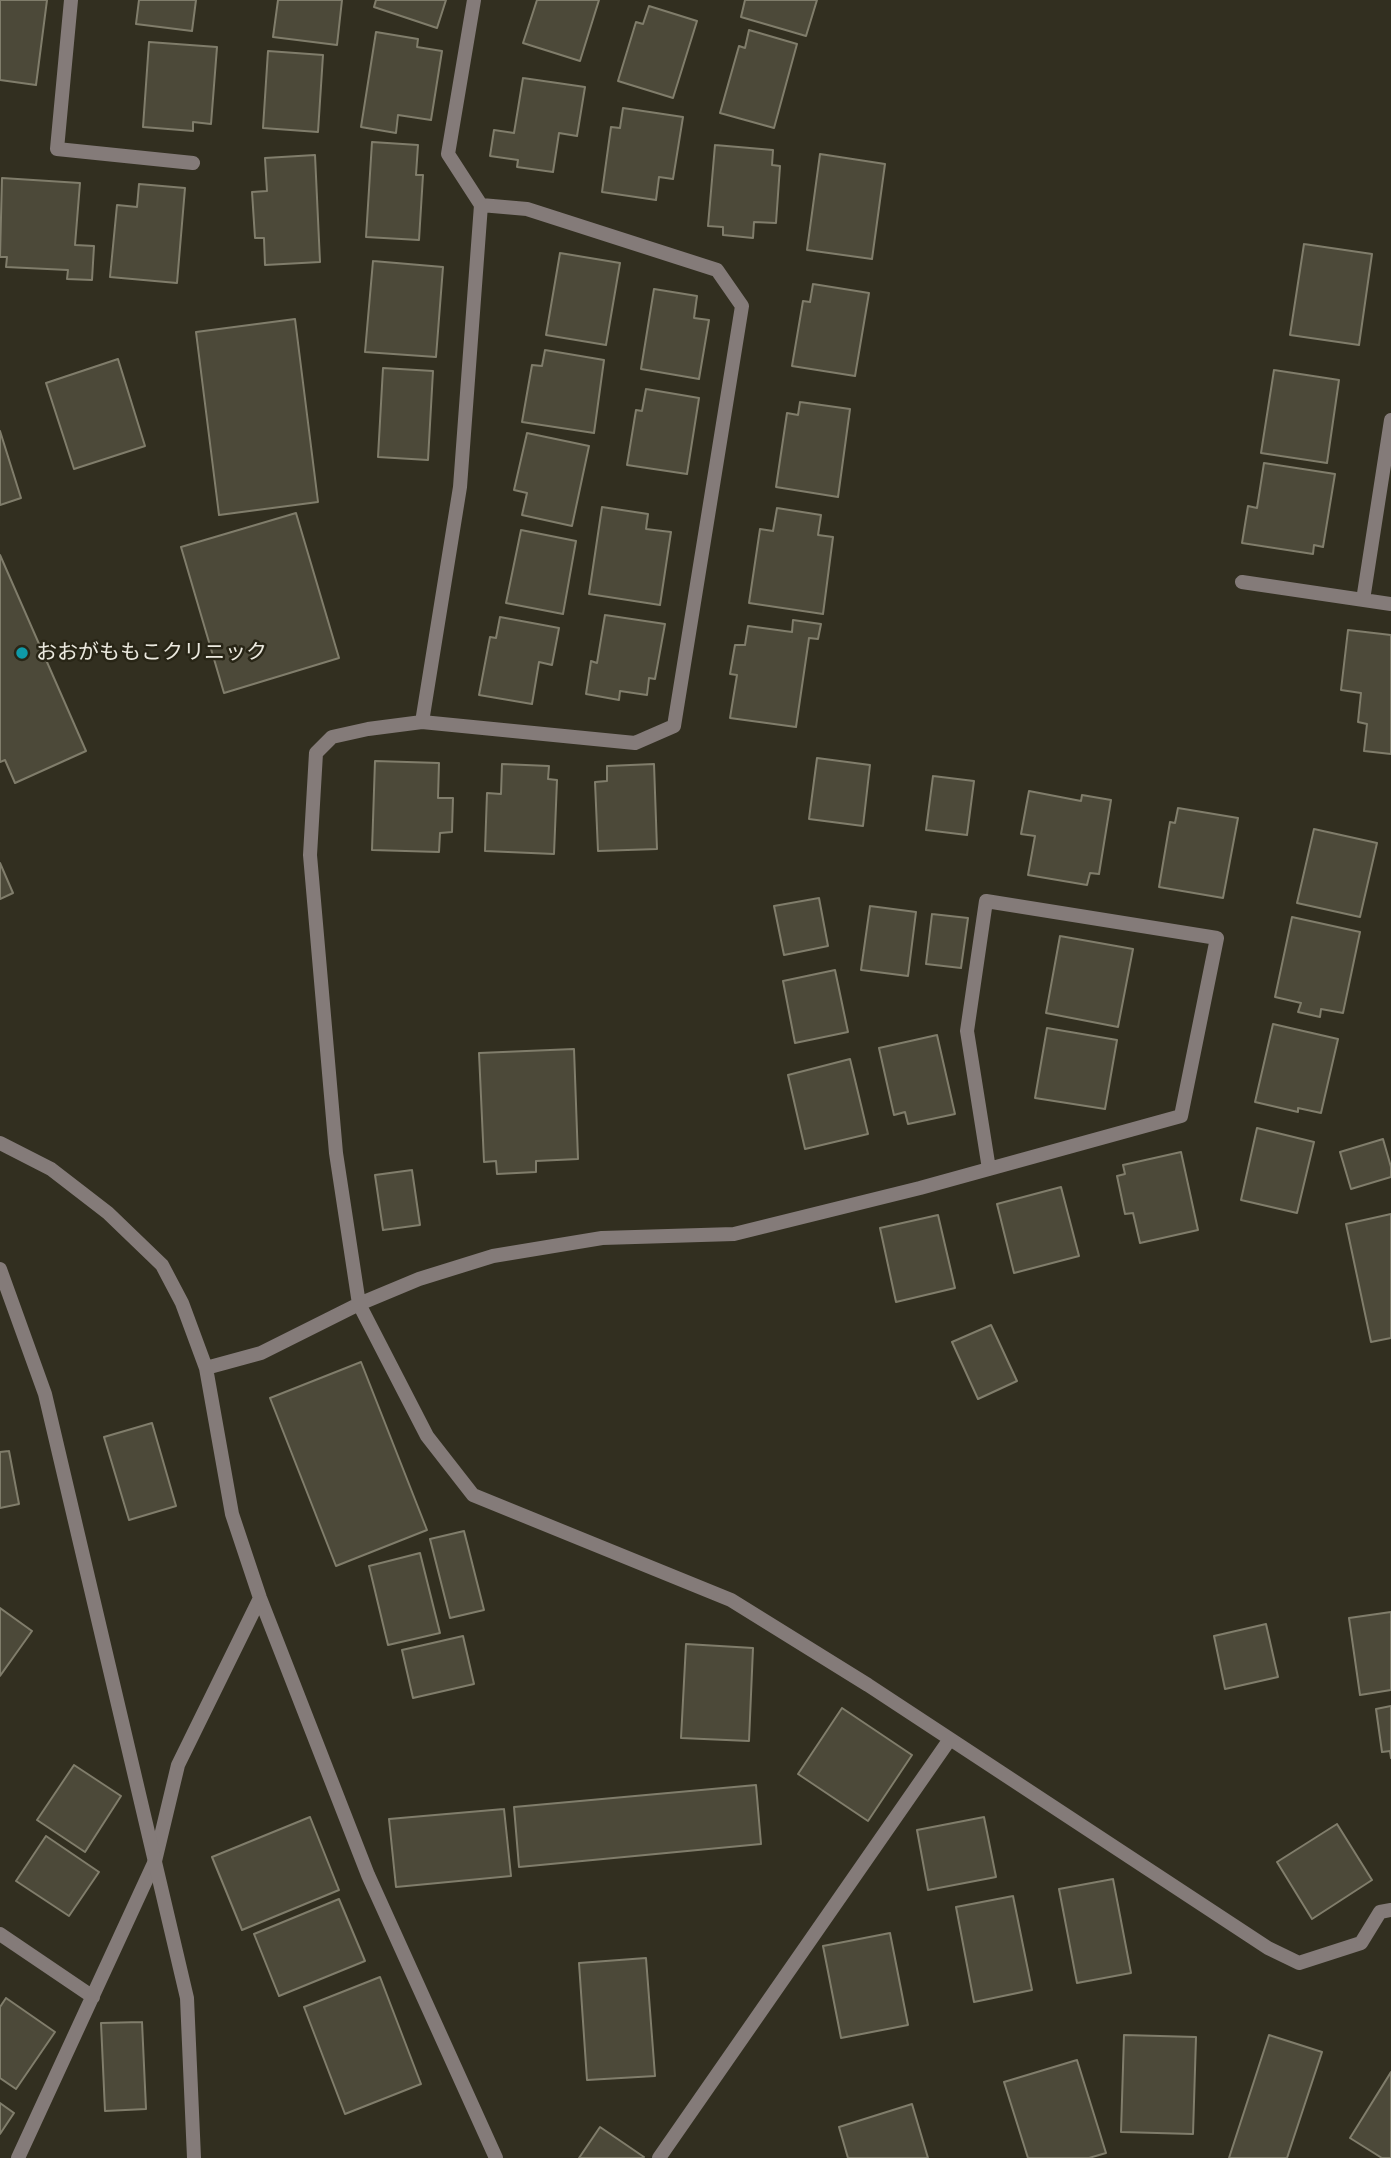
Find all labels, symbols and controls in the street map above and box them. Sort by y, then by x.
place label: おおがももこクリニック [36,640,267,666]
marker: おおがももこクリニック [14,645,30,661]

